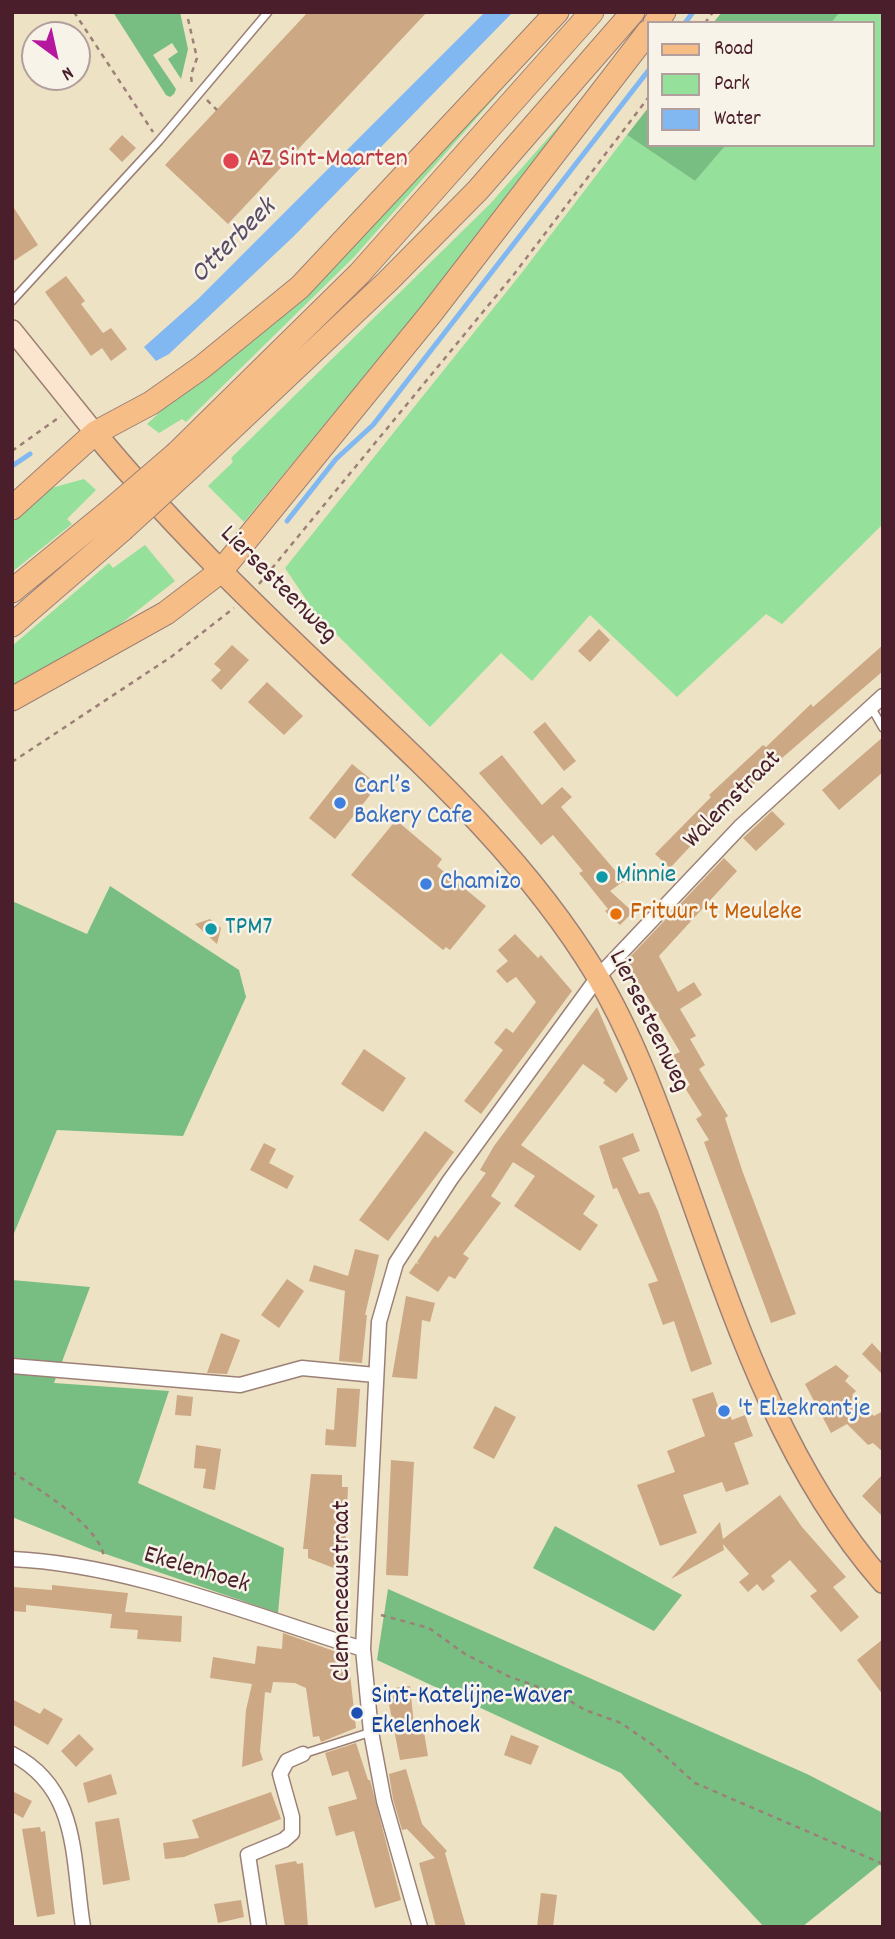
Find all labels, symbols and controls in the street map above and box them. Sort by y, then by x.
north arrow [21,21,91,91]
legend [646,21,874,147]
text: Road [714,35,753,65]
text: N [55,58,78,86]
text: Park [714,70,750,100]
text: Water [714,105,761,135]
place label: AZ Sint-Maarten [247,145,408,177]
marker: AZ Sint-Maarten [221,151,241,171]
water label: Otterbeek [185,193,285,293]
street label: Liersesteenweg [212,521,342,651]
street label: Walemstraat [678,745,790,857]
place label: Carl’s Bakery Cafe [354,772,472,834]
marker: Carl’s Bakery Cafe [332,795,348,811]
place label: Minnie [616,861,676,893]
place label: Chamizo [440,868,521,900]
marker: Minnie [594,869,610,885]
marker: Chamizo [418,876,434,892]
place label: Frituur 't Meuleke [630,898,802,930]
marker: Frituur 't Meuleke [608,906,624,922]
place label: TPM7 [225,913,272,945]
marker: TPM7 [203,921,219,937]
street label: Liersesteenweg [599,946,695,1098]
place label: 't Elzekrantje [738,1395,870,1427]
marker: 't Elzekrantje [716,1403,732,1419]
street label: Clemenceaustraat [328,1500,360,1682]
street label: Ekelenhoek [139,1541,253,1603]
place label: Sint-Katelijne-Waver Ekelenhoek [371,1682,572,1744]
marker: Sint-Katelijne-Waver Ekelenhoek [349,1705,365,1721]

